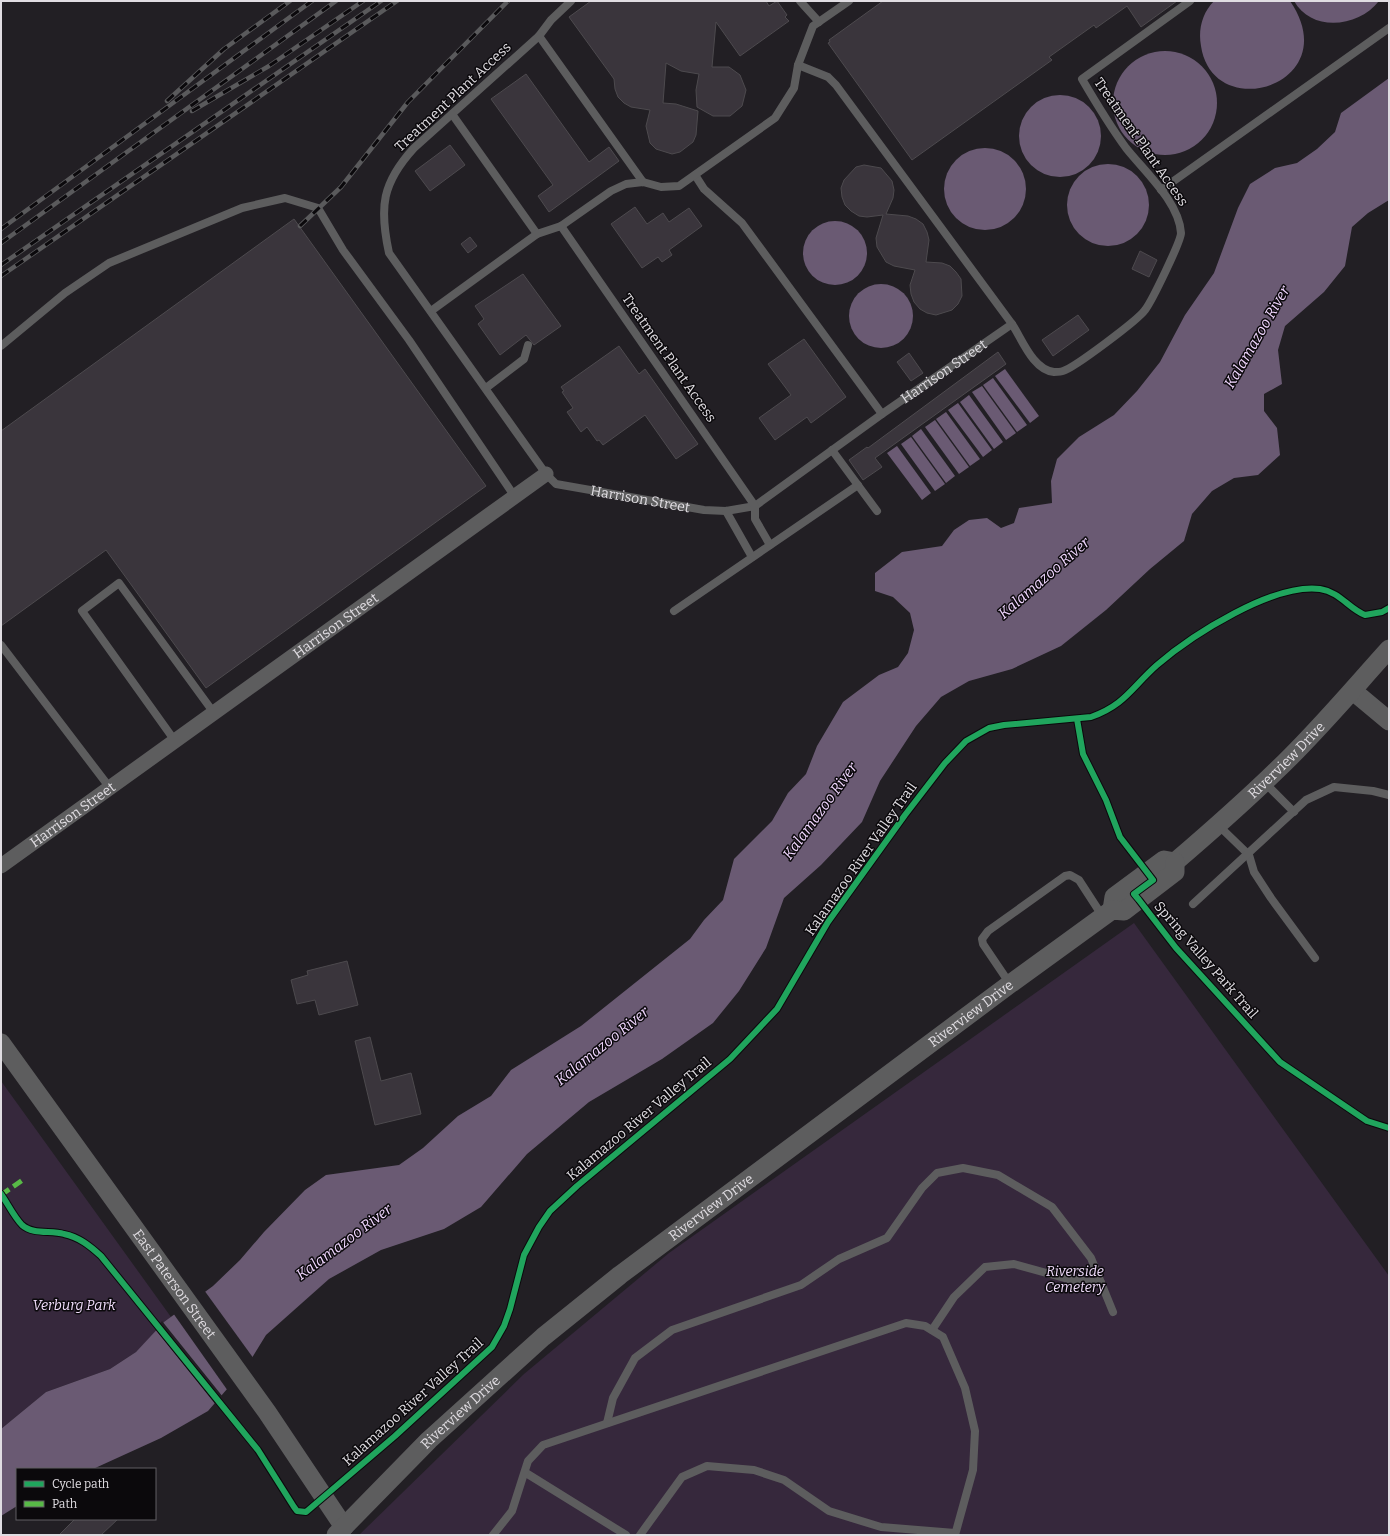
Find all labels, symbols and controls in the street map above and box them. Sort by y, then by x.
street label: Treatment Plant Access [391,39,515,155]
street label: Treatment Plant Access [1090,75,1192,209]
water label: Kalamazoo River [1220,282,1294,391]
street label: Treatment Plant Access [618,291,720,425]
street label: Harrison Street [897,336,990,407]
street label: Harrison Street [589,482,691,516]
water label: Kalamazoo River [995,533,1094,623]
street label: Harrison Street [290,589,381,662]
street label: Riverview Drive [1244,718,1328,802]
water label: Kalamazoo River [779,758,862,863]
street label: Harrison Street [27,778,118,851]
street label: Kalamazoo River Valley Trail [802,779,920,939]
street label: Spring Valley Park Trail [1151,898,1261,1022]
street label: Riverview Drive [925,976,1016,1050]
water label: Kalamazoo River [552,1002,653,1089]
street label: Kalamazoo River Valley Trail [563,1054,715,1184]
street label: Riverview Drive [665,1170,757,1244]
water label: Kalamazoo River [293,1200,396,1284]
street label: East Paterson Street [129,1226,220,1342]
park label: Riverside Cemetery [1045,1263,1106,1296]
park label: Verburg Park [32,1297,116,1314]
street label: Kalamazoo River Valley Trail [339,1334,487,1470]
street label: Riverview Drive [417,1371,504,1452]
legend [16,1468,156,1520]
text: Cycle path [52,1477,110,1491]
text: Path [52,1497,78,1511]

